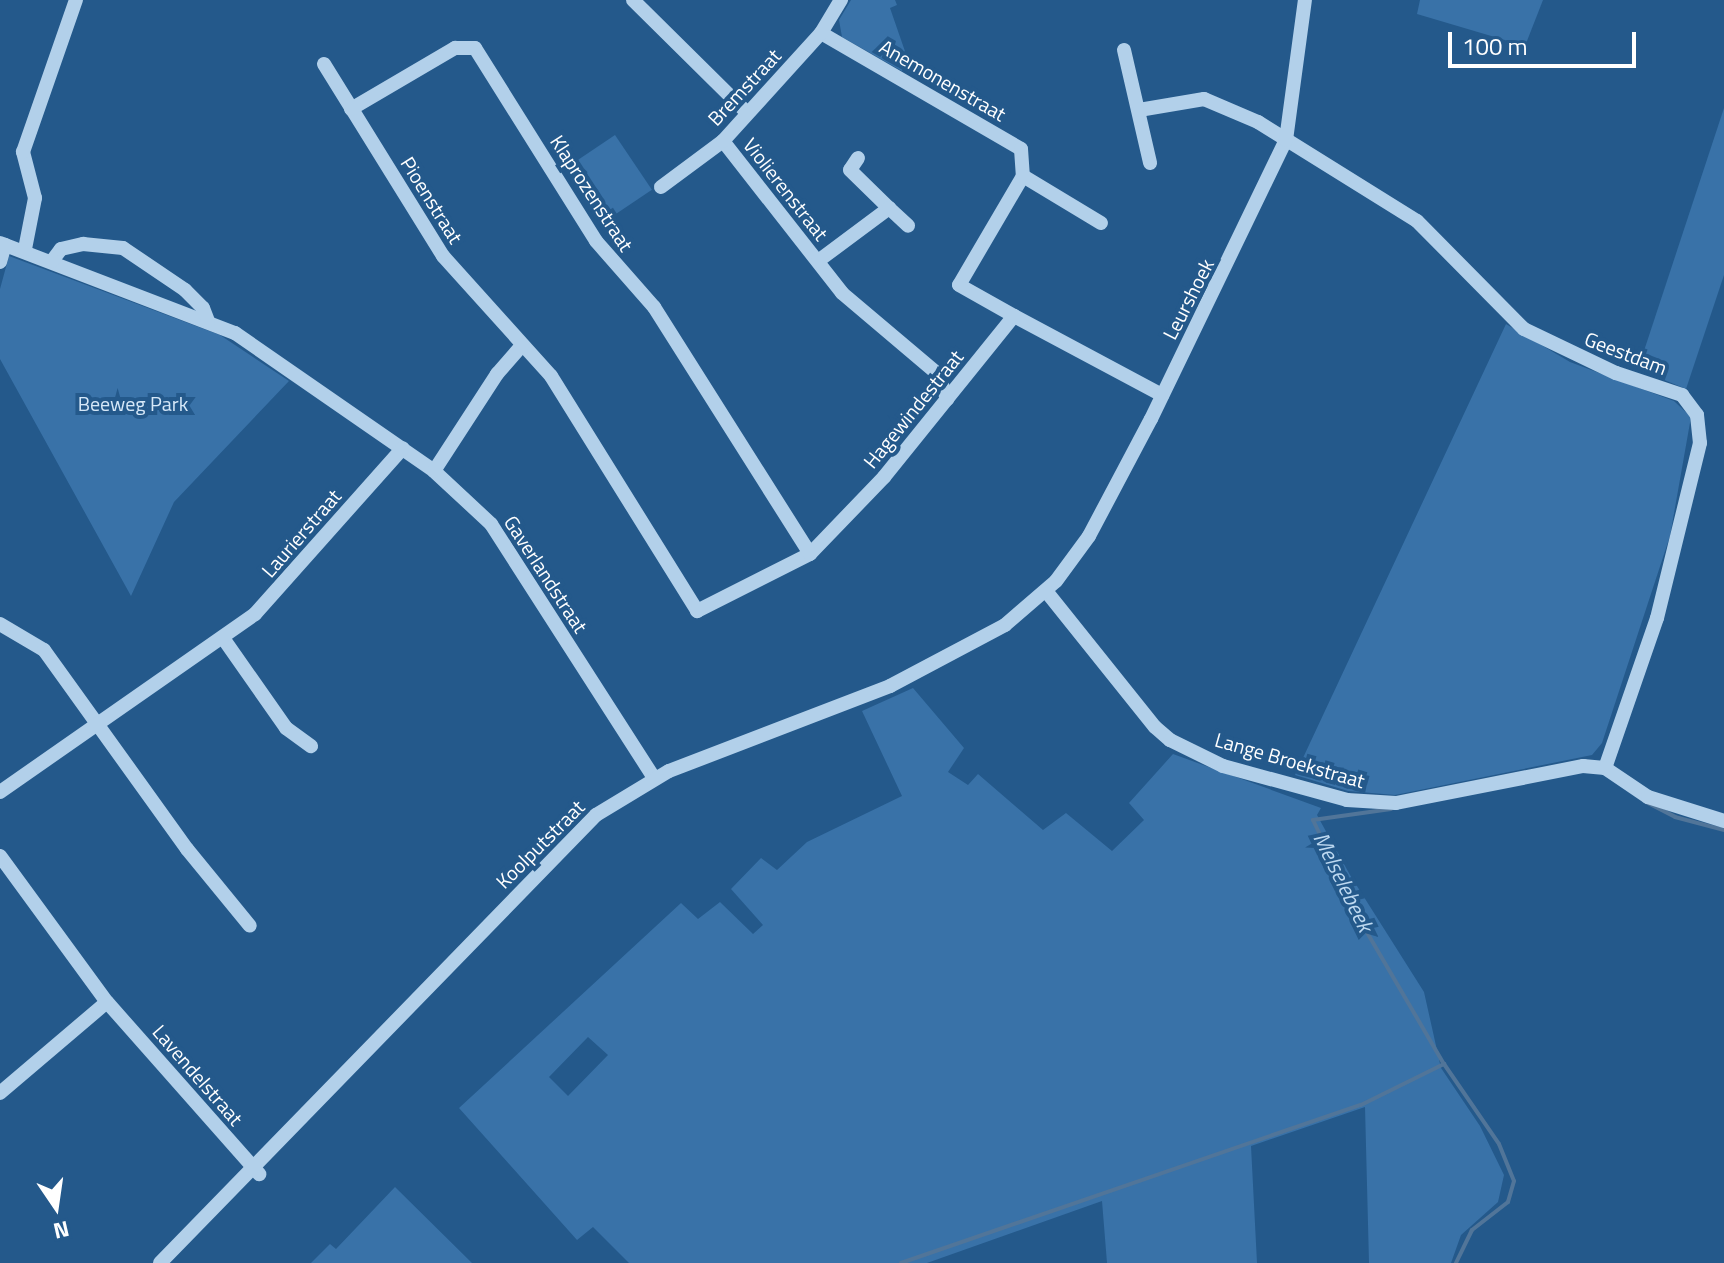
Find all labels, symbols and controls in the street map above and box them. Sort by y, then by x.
scale bar [1452,16,1640,66]
text: 100 m [1462,28,1528,64]
street label: Anemonenstraat [876,34,1010,126]
street label: Bremstraat [702,44,786,130]
street label: Klaprozenstraat [545,130,639,256]
street label: Violierenstraat [739,133,833,245]
street label: Pioenstraat [396,152,468,248]
street label: Leurshoek [1157,255,1219,343]
street label: Geestdam [1581,326,1671,380]
street label: Hagewindestraat [858,345,968,473]
park label: Beeweg Park [78,391,188,415]
street label: Laurierstraat [256,484,346,582]
street label: Gaverlandstraat [499,511,593,637]
street label: Lange Broekstraat [1212,727,1368,793]
street label: Koolputstraat [491,795,589,893]
water label: Melselebeek [1308,828,1378,936]
street label: Lavendelstraat [148,1020,248,1130]
north arrow [16,1167,96,1247]
text: N [50,1212,73,1249]

